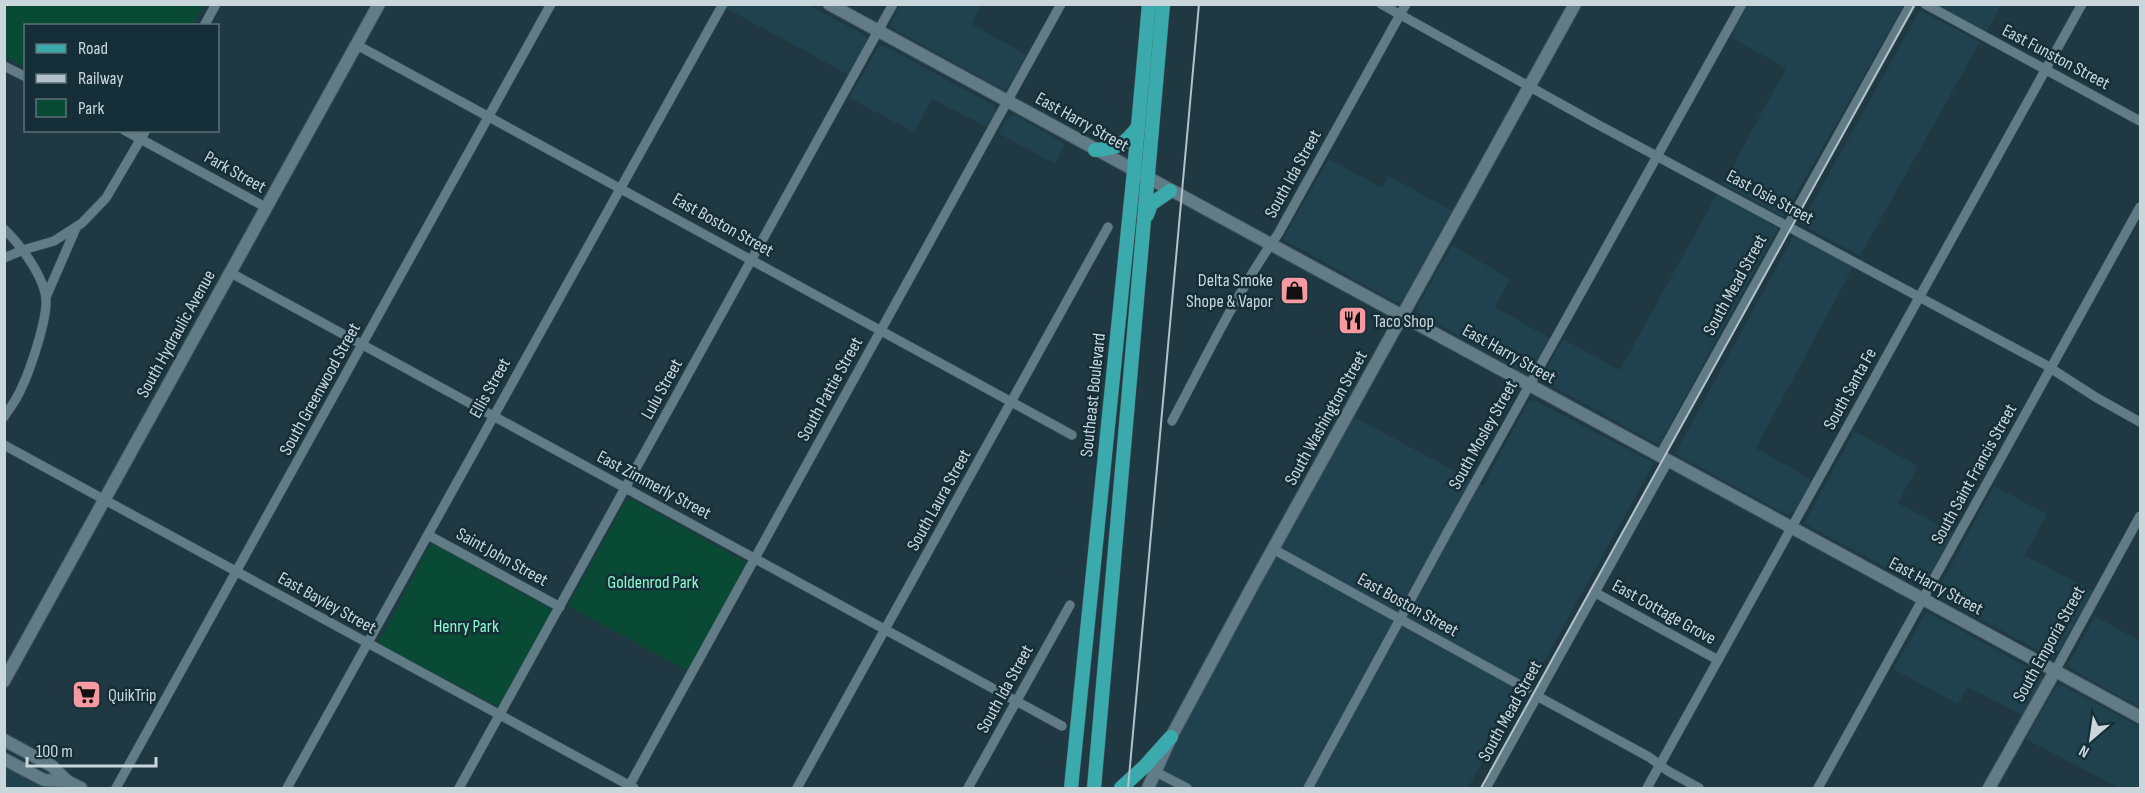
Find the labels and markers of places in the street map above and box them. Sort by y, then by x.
place label: Delta Smoke Shope & Vapor [1186,270,1273,312]
shop icon: Delta Smoke Shope & Vapor [1278,274,1310,306]
restaurant icon: Taco Shop [1336,305,1368,337]
place label: Taco Shop [1373,311,1434,332]
supermarket icon: QuikTrip [71,679,103,711]
place label: QuikTrip [108,685,157,706]

